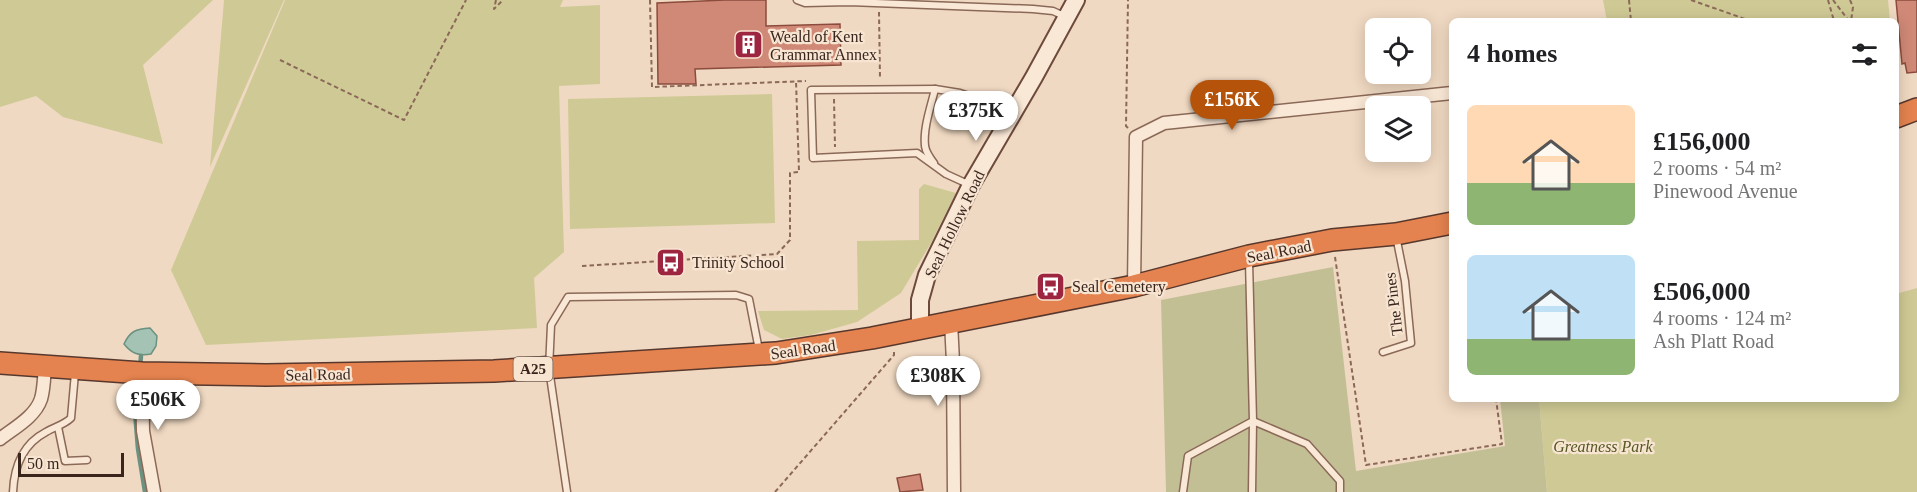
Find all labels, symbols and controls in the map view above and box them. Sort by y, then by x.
map controls [1365,18,1431,162]
button: locate [1365,18,1431,84]
place label: Weald of Kent Grammar Annex [770,28,877,63]
building icon: Weald of Kent Grammar Annex [733,29,765,61]
icon: filters [1848,38,1881,71]
text: 4 homes [1467,39,1557,68]
pin: £156K [1190,80,1274,131]
text: £156K [1204,88,1260,110]
pin: £375K [934,91,1018,142]
button: layers [1365,96,1431,162]
text: £375K [948,99,1004,121]
text: £156,000 [1653,127,1751,156]
icon: home [1515,129,1587,201]
text: 2 rooms · 54 m² [1653,157,1781,179]
street label: Seal Hollow Road [921,168,988,281]
text: Pinewood Avenue [1653,180,1798,202]
street label: Seal Road [1245,237,1313,266]
bus stop icon: Trinity School [655,246,687,278]
place label: Trinity School [692,254,785,272]
bus stop icon: Seal Cemetery [1035,270,1067,302]
street label: The Pines [1381,271,1406,337]
text: £506,000 [1653,277,1751,306]
place label: Seal Cemetery [1072,278,1166,296]
icon: home [1515,279,1587,351]
text: 4 rooms · 124 m² [1653,307,1791,329]
text: Ash Platt Road [1653,330,1774,352]
street label: Seal Road [770,337,837,362]
pin: £308K [896,356,980,407]
road number: A25 [514,357,552,381]
text: £308K [910,364,966,386]
street label: Seal Road [285,365,351,384]
pin: £506K [116,380,200,431]
text: £506K [130,388,186,410]
park label: Greatness Park [1553,438,1654,455]
scale bar [18,450,124,478]
text: 50 m [27,455,59,472]

